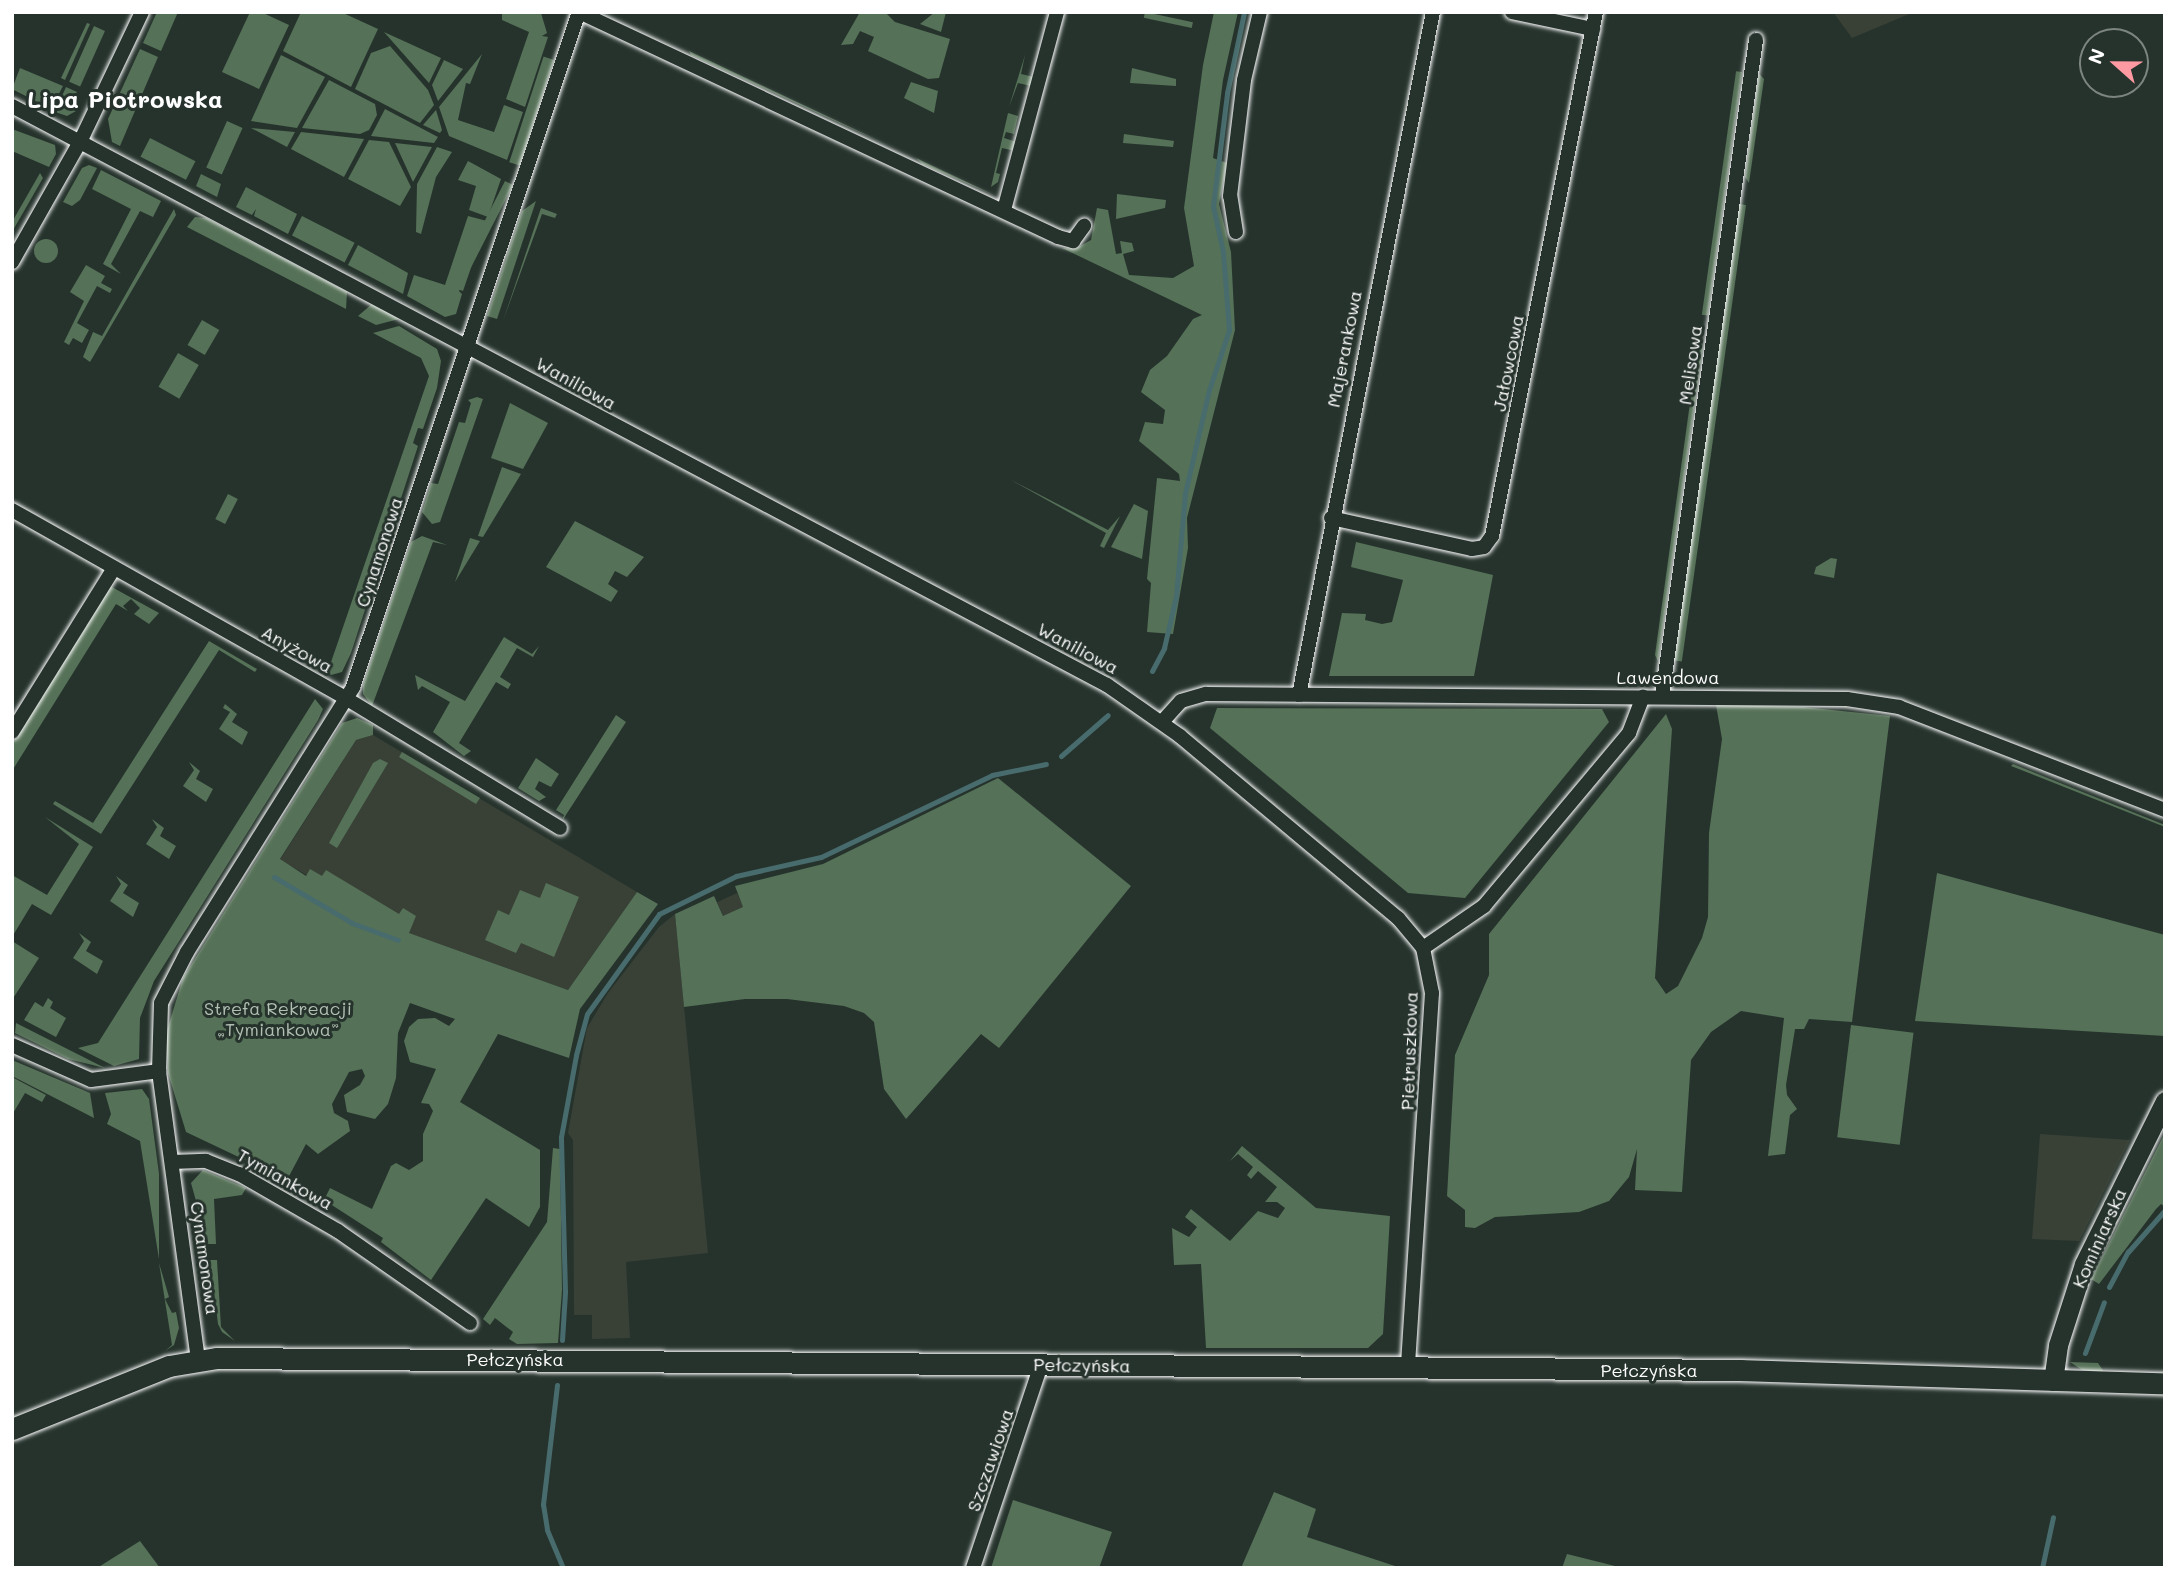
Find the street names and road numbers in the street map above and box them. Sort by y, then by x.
street label: Majerankowa [1322,289,1366,409]
street label: Jałowcowa [1488,313,1528,413]
street label: Melisowa [1674,324,1706,406]
street label: Waniliowa [532,352,620,414]
street label: Cynamonowa [351,494,407,610]
street label: Waniliowa [1034,618,1122,678]
street label: Anyżowa [258,621,336,677]
street label: Lawendowa [1616,666,1720,688]
street label: Pietruszkowa [1396,991,1422,1111]
street label: Tymiankowa [233,1144,337,1214]
street label: Kominiarska [2067,1185,2131,1291]
street label: Cynamonowa [186,1200,224,1316]
street label: Pełczyńska [466,1348,564,1370]
street label: Pełczyńska [1033,1353,1131,1377]
street label: Pełczyńska [1600,1359,1698,1381]
street label: Szczawiowa [962,1406,1018,1514]

